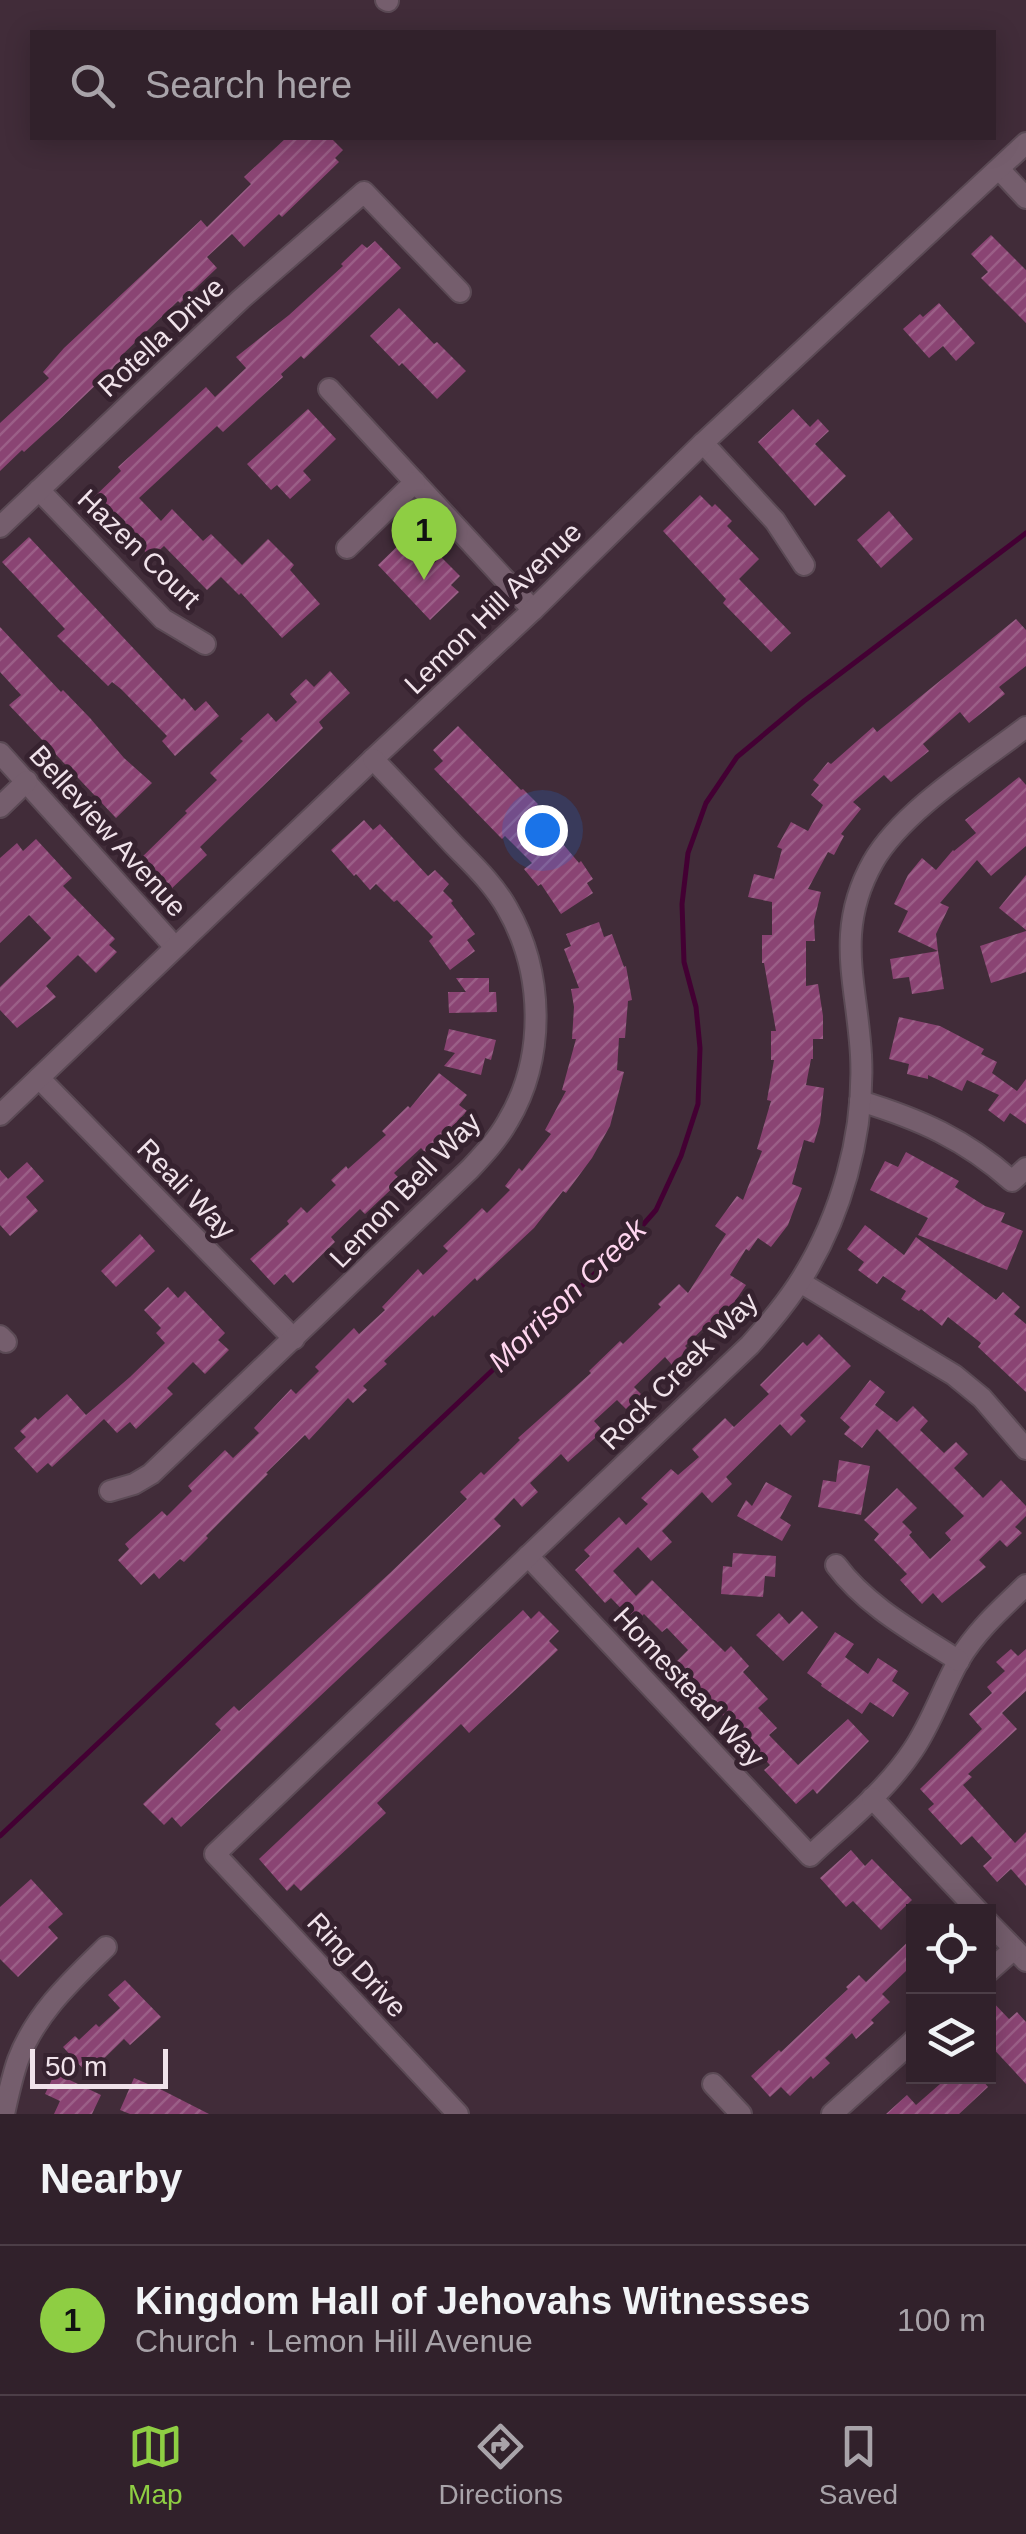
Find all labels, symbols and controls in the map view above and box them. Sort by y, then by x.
search box [30,30,996,140]
icon: search [65,58,120,113]
text: Search here [145,64,352,106]
street label: Rotella Drive [92,271,230,403]
street label: Hazen Court [72,483,206,615]
pin: 1 [392,498,456,580]
street label: Lemon Hill Avenue [398,516,588,700]
street label: Belleview Avenue [23,739,193,923]
your location [517,805,568,856]
street label: Lemon Bell Way [323,1106,487,1274]
street label: Reali Way [131,1133,241,1245]
water label: Morrison Creek [482,1211,654,1378]
street label: Rock Creek Way [594,1286,764,1456]
street label: Homestead Way [607,1601,771,1773]
map controls [906,1904,996,2084]
button: locate [906,1904,996,1994]
street label: Ring Drive [301,1907,413,2023]
button: layers [906,1994,996,2084]
scale bar [30,2044,168,2088]
text: 50 m [45,2051,107,2082]
text: Nearby [40,2155,182,2202]
text: Kingdom Hall of Jehovahs Witnesses [135,2280,810,2322]
text: 1 [64,2302,81,2338]
text: 100 m [897,2302,986,2338]
text: Church · Lemon Hill Avenue [135,2323,533,2359]
tab: Map [128,2419,183,2511]
tab: Directions [439,2419,563,2511]
tab: Saved [819,2419,898,2511]

